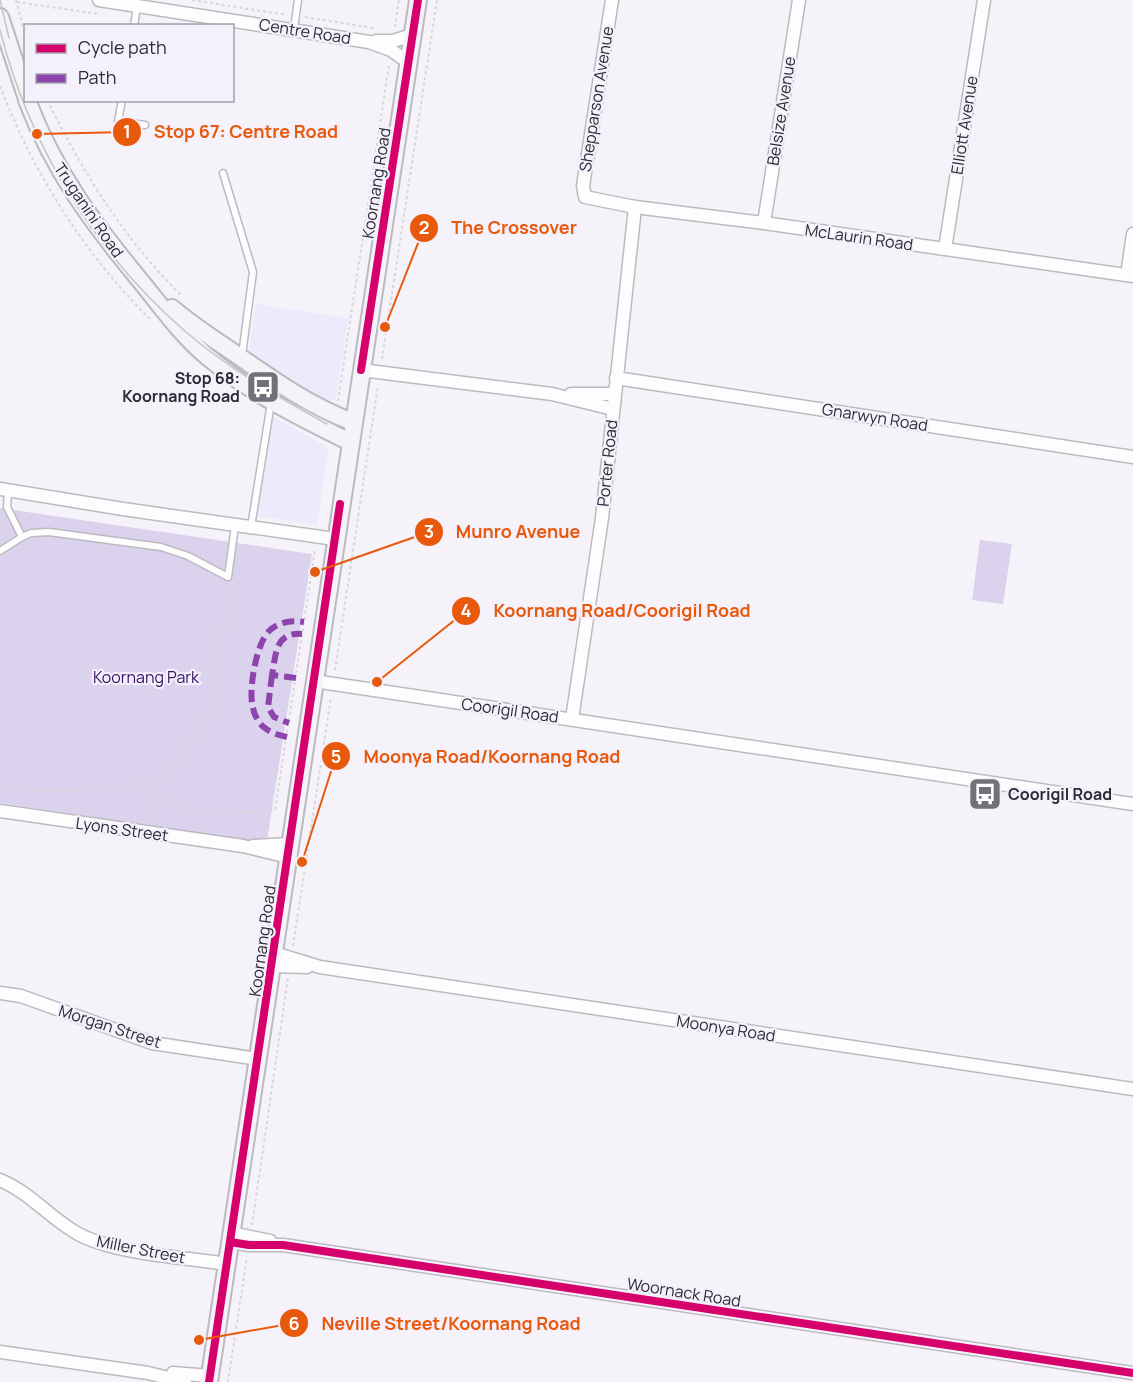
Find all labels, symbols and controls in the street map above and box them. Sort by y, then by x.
street label: Centre Road [258,13,352,49]
legend [24,24,234,102]
street label: Shepparson Avenue [574,25,618,173]
text: Cycle path [78,35,167,59]
street label: Belsize Avenue [762,55,800,167]
text: Path [78,65,116,89]
street label: Elliott Avenue [945,74,983,176]
callout: Stop 67: Centre Road [112,114,351,150]
text: 1 [123,119,131,143]
text: Stop 67: Centre Road [154,119,338,143]
street label: Koornang Road [356,126,396,240]
street label: Truganini Road [49,158,129,262]
callout: The Crossover [409,210,588,246]
text: 2 [419,215,429,239]
text: The Crossover [451,215,577,239]
street label: McLaurin Road [803,219,915,255]
place label: Stop 68: Koornang Road [122,367,240,407]
bus stop icon: Stop 68: Koornang Road [245,369,281,405]
street label: Gnarwyn Road [821,398,929,436]
street label: Porter Road [592,419,622,507]
callout: Munro Avenue [414,514,592,550]
text: 3 [424,519,434,543]
text: Munro Avenue [456,519,580,543]
callout: Koornang Road/Coorigil Road [451,593,763,629]
text: 4 [461,598,472,622]
text: Koornang Road/Coorigil Road [493,598,751,622]
park label: Koornang Park [93,666,200,688]
street label: Coorigil Road [460,692,560,728]
callout: Moonya Road/Koornang Road [321,738,632,774]
text: 5 [331,744,341,768]
text: Moonya Road/Koornang Road [364,744,620,768]
bus stop icon: Coorigil Road [967,776,1003,812]
place label: Coorigil Road [1008,783,1112,805]
street label: Lyons Street [74,812,170,846]
street label: Koornang Road [243,884,281,998]
street label: Morgan Street [56,999,164,1053]
street label: Moonya Road [675,1009,777,1047]
street label: Miller Street [95,1230,187,1268]
street label: Woornack Road [625,1272,743,1312]
callout: Neville Street/Koornang Road [279,1305,592,1341]
text: 6 [288,1311,300,1335]
text: Neville Street/Koornang Road [321,1311,581,1335]

